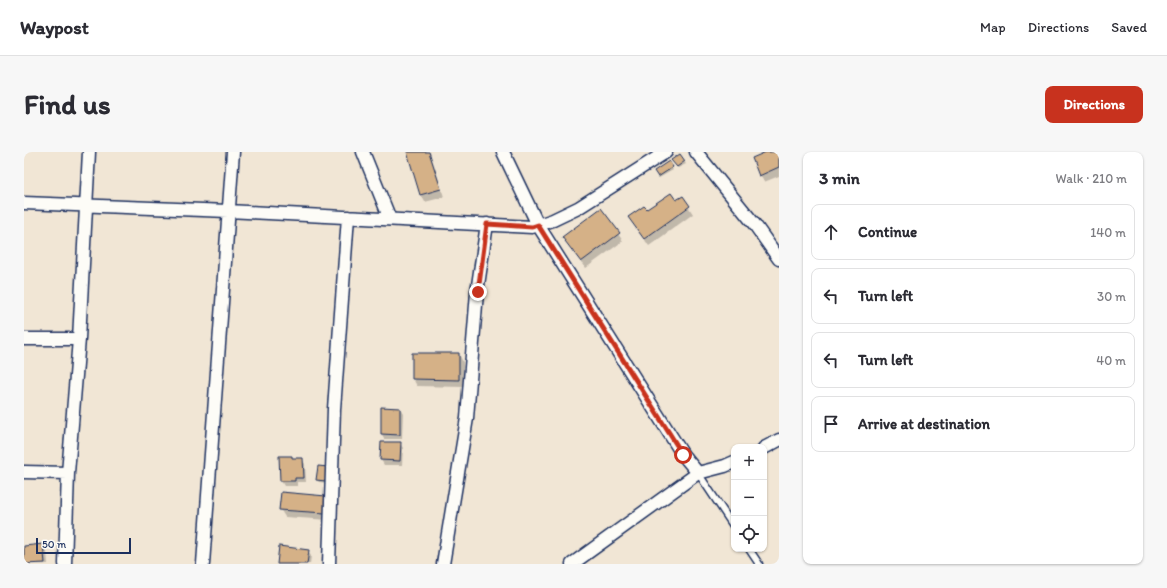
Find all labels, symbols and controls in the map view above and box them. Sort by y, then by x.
text: Waypost [20,16,89,39]
text: Map [980,19,1006,36]
text: Directions [1028,19,1089,36]
text: Saved [1111,19,1147,36]
button: Directions [1045,86,1143,123]
text: Find us [24,87,111,121]
text: 3 min [819,168,860,188]
text: Walk · 210 m [1056,171,1127,186]
icon: ahead [820,221,842,243]
text: Continue [858,223,917,241]
text: 140 m [1090,225,1126,240]
route end [469,283,487,301]
icon: left [820,285,842,307]
text: Turn left [858,287,913,305]
text: 30 m [1097,289,1126,304]
icon: left [820,349,842,371]
text: Turn left [858,351,913,369]
text: 40 m [1096,353,1126,368]
icon: arrive [820,413,842,435]
text: Arrive at destination [858,415,990,433]
map controls [731,444,767,552]
button: + [731,444,767,480]
route start [674,446,692,464]
button: − [731,480,767,516]
button: locate [731,516,767,552]
scale bar [36,536,131,555]
text: 50 m [42,538,66,551]

